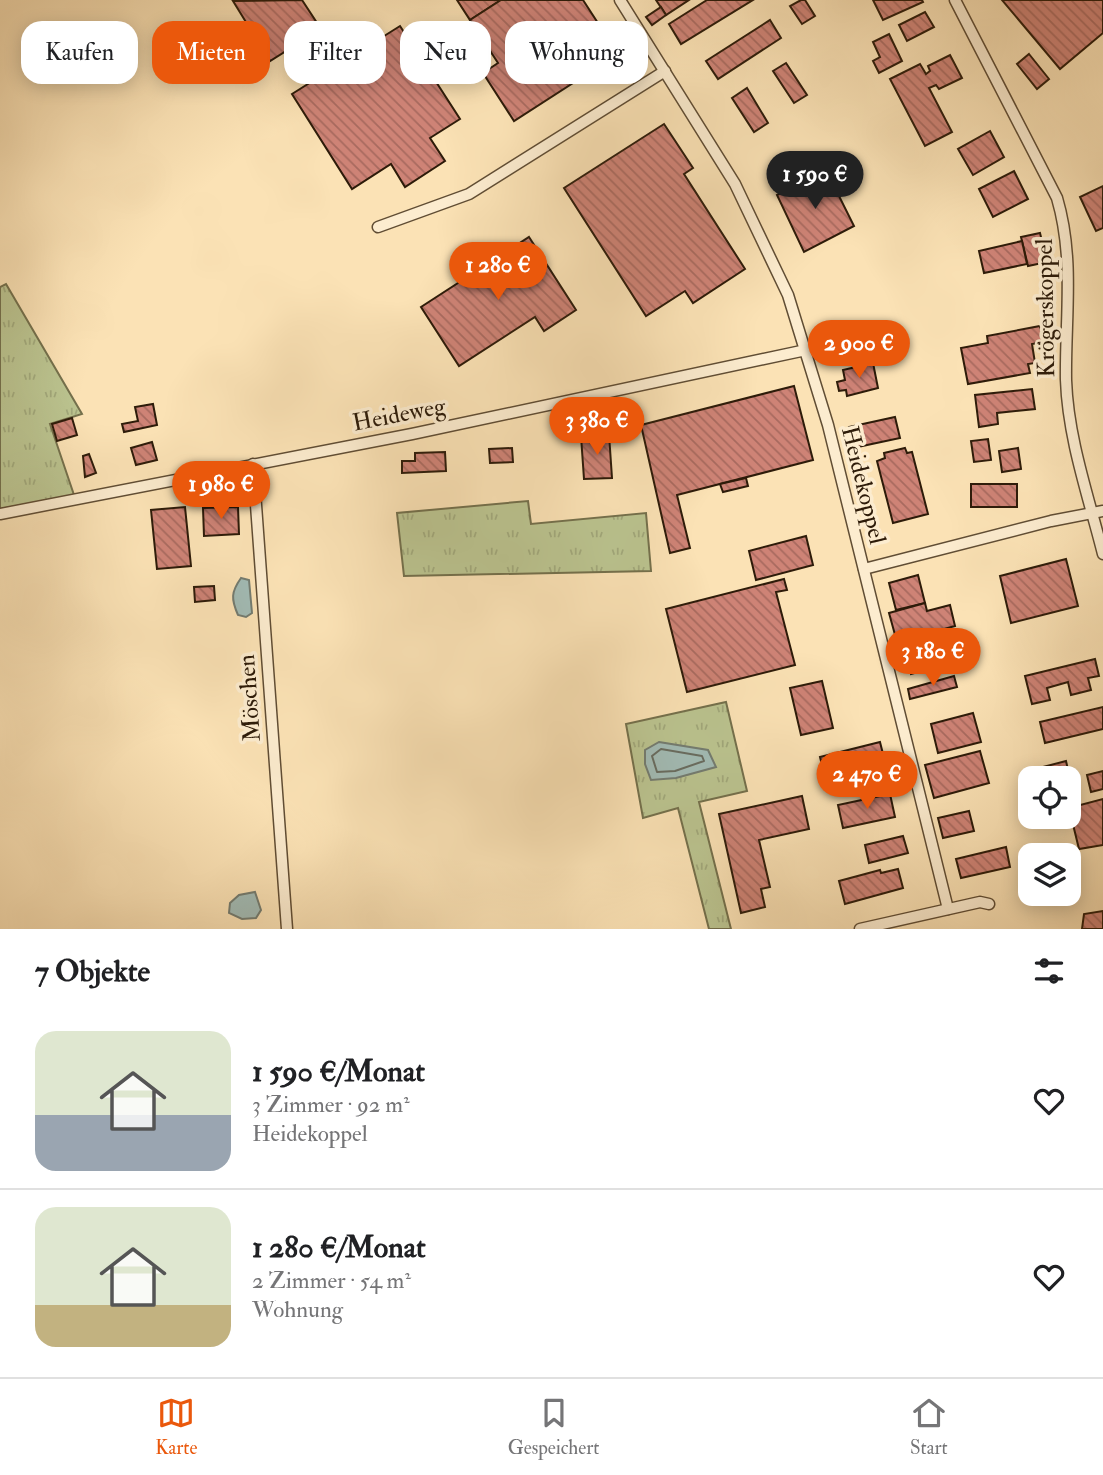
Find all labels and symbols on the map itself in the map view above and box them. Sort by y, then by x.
pin: 1 590 € [750,152,880,211]
street label: Krögerskoppel [1029,238,1062,378]
pin: 1 280 € [433,243,563,302]
pin: 2 900 € [794,320,924,380]
street label: Heideweg [350,390,449,439]
pin: 3 380 € [532,398,662,457]
street label: Heidekoppel [834,423,893,547]
pin: 1 980 € [156,462,286,521]
pin: 3 180 € [868,628,998,688]
street label: Möschen [231,653,268,743]
pin: 2 470 € [802,752,932,811]

